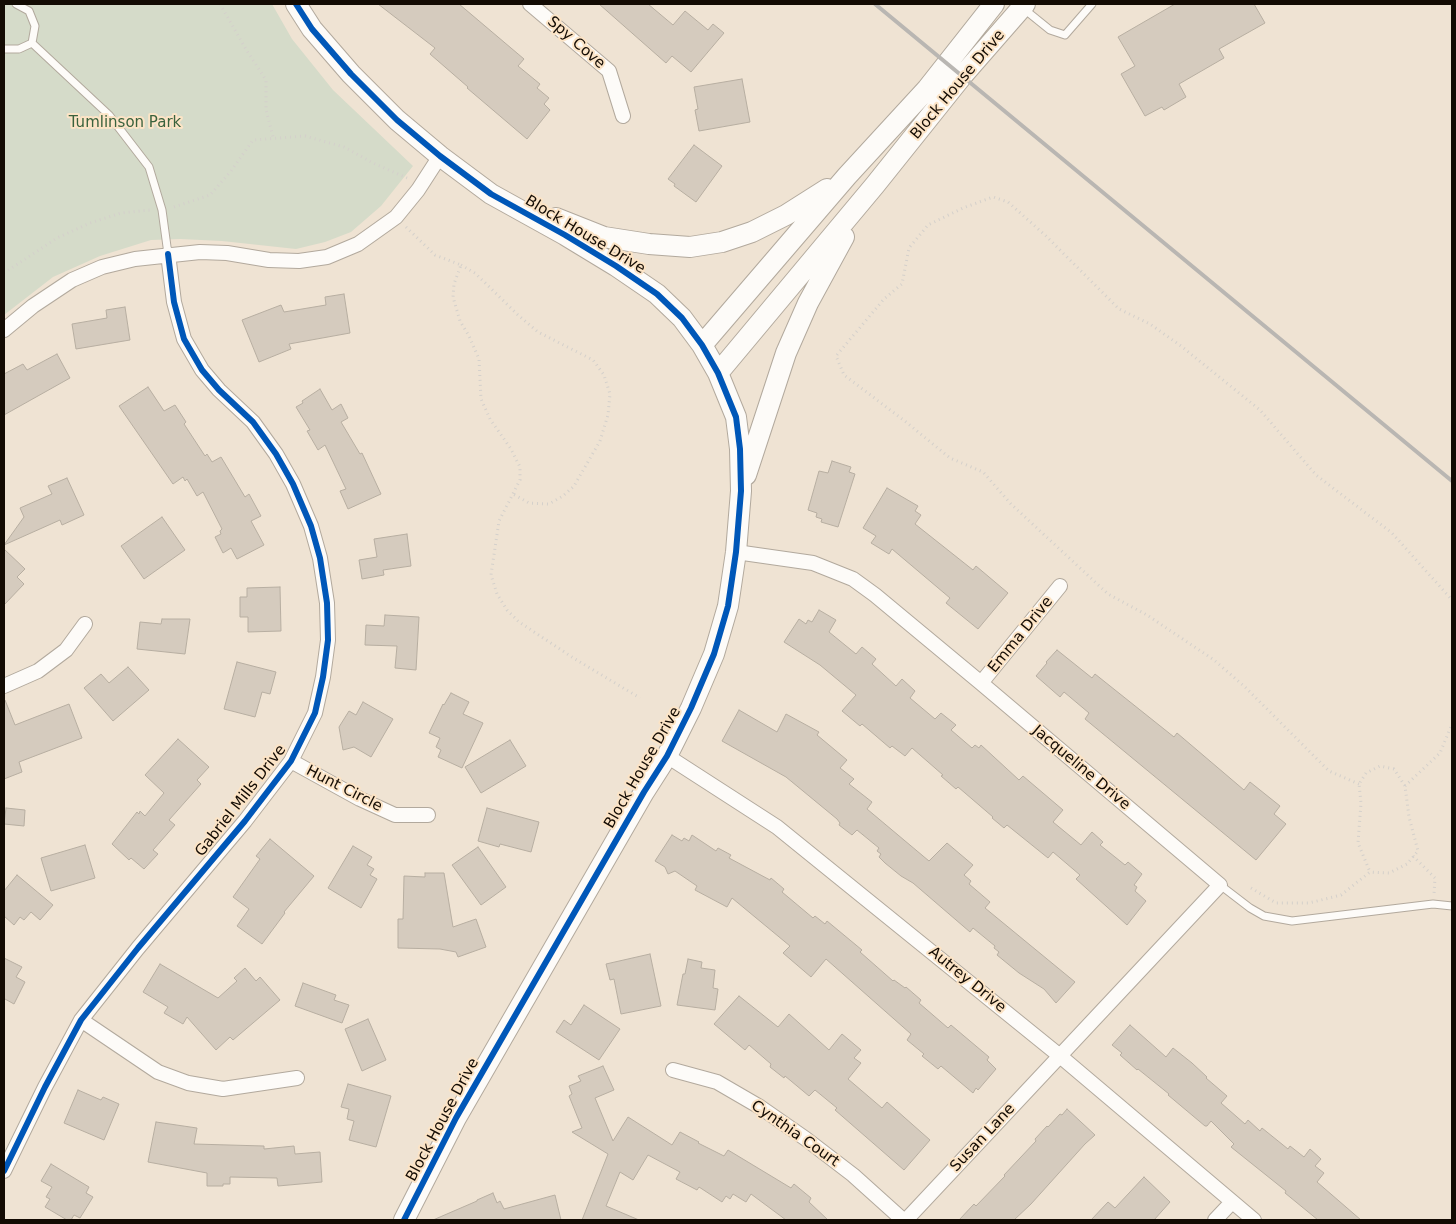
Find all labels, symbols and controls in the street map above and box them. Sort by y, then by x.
street label: Spy Cove [544,13,608,73]
street label: Block House Drive [907,27,1009,143]
park label: Tumlinson Park [69,114,181,132]
street label: Block House Drive [522,192,648,278]
street label: Emma Drive [985,593,1057,677]
street label: Block House Drive [601,704,685,832]
street label: Jacqueline Drive [1029,722,1133,814]
street label: Gabriel Mills Drive [192,742,290,860]
street label: Hunt Circle [303,762,385,816]
street label: Autrey Drive [925,943,1009,1017]
street label: Block House Drive [403,1055,483,1185]
street label: Cynthia Court [747,1097,843,1171]
street label: Susan Lane [947,1100,1019,1176]

